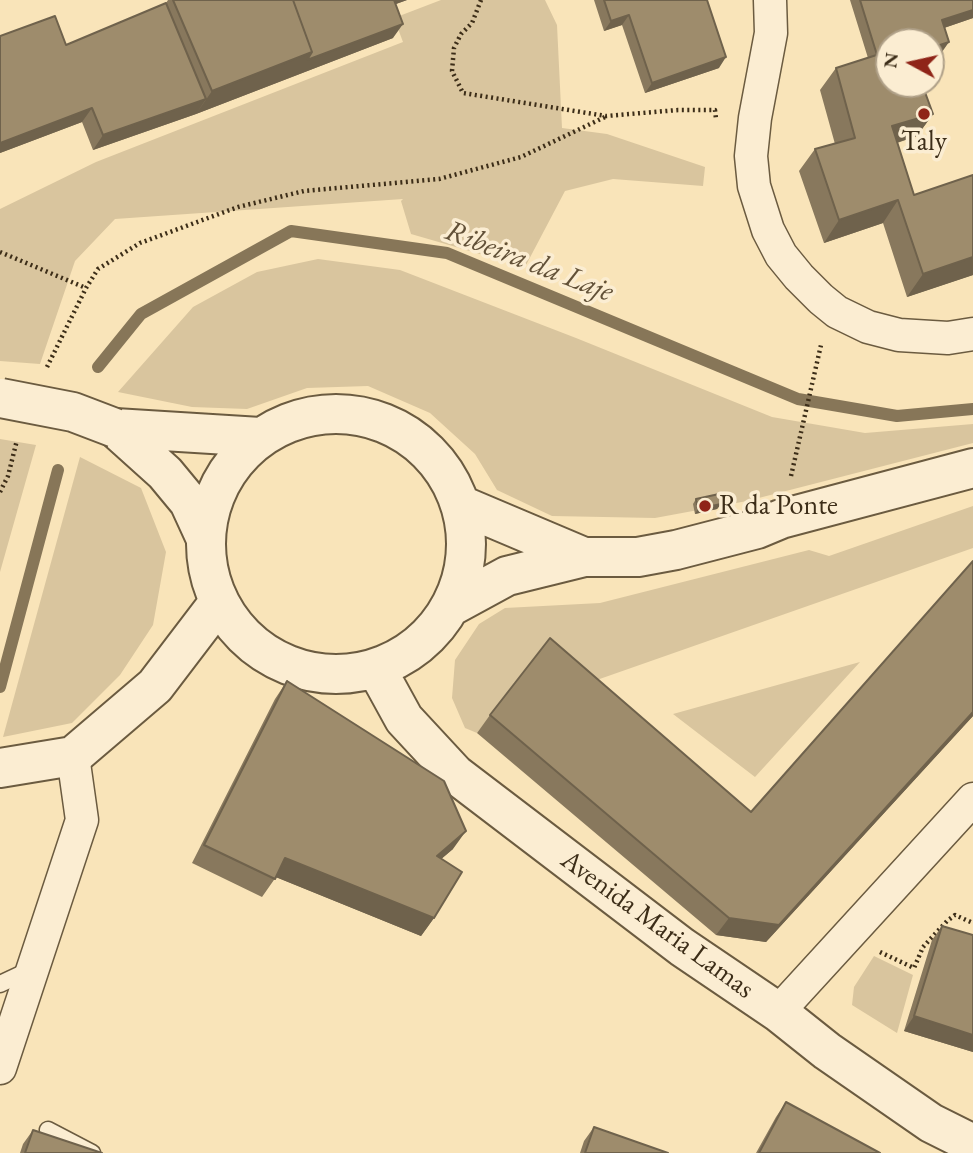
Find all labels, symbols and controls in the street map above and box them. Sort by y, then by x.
north arrow [875,28,945,98]
text: N [877,51,904,70]
marker: Taly [916,106,932,122]
place label: Taly [901,125,947,159]
water label: Ribeira da Laje [440,213,618,311]
place label: R da Ponte [719,489,838,523]
marker: R da Ponte [697,498,713,514]
street label: Avenida Maria Lamas [554,844,760,1006]

